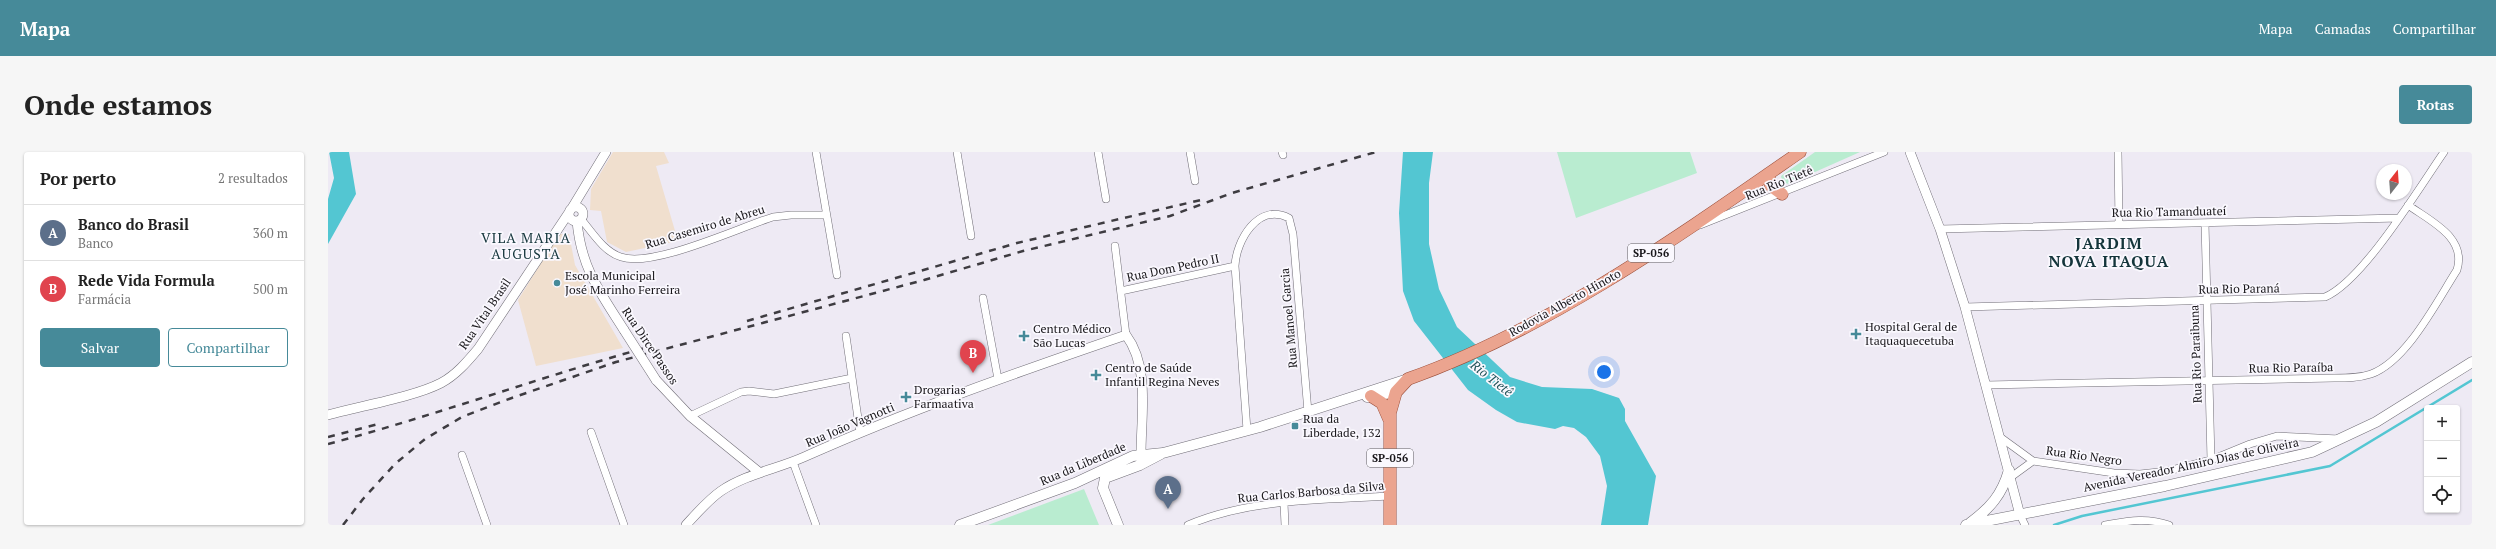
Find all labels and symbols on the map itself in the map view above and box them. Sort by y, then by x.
street label: Rua Rio Tietê [1743,162,1815,203]
north arrow [2376,164,2412,200]
street label: Rua Casemiro de Abreu [643,201,767,252]
street label: Rua Rio Tamanduateí [2112,203,2227,220]
district label: VILA MARIA AUGUSTA [481,228,571,263]
district label: JARDIM NOVA ITAQUA [2048,232,2170,272]
road number: SP-056 [1628,244,1674,262]
street label: Rua Dom Pedro II [1125,250,1220,285]
street label: Rodovia Alberto Hinoto [1506,265,1624,340]
street label: Rua Manoel Garcia [1277,267,1300,369]
place label: Escola Municipal José Marinho Ferreira [565,268,680,297]
street label: Rua Vital Brasil [455,275,514,352]
marker: Escola Municipal José Marinho Ferreira [552,278,562,288]
street label: Rua Rio Paraná [2198,280,2280,297]
street label: Rua Dirce Passos [619,304,682,387]
street label: Rua Rio Paraibuna [2186,305,2205,403]
place label: Hospital Geral de Itaquaquecetuba [1865,319,1957,348]
place label: Centro Médico São Lucas [1033,321,1111,350]
marker: Hospital Geral de Itaquaquecetuba [1850,328,1862,340]
marker: Centro Médico São Lucas [1018,330,1030,342]
pin: B [960,340,986,373]
water label: Rio Tietê [1466,355,1517,400]
street label: Rua Rio Paraíba [2249,359,2333,376]
place label: Centro de Saúde Infantil Regina Neves [1105,360,1219,389]
your location [1594,362,1614,382]
marker: Centro de Saúde Infantil Regina Neves [1090,369,1102,381]
place label: Drogarias Farmaativa [914,382,974,411]
marker: Drogarias Farmaativa [901,392,911,402]
street label: Rua João Vagnotti [803,399,897,450]
place label: Rua da Liberdade, 132 [1303,411,1381,440]
marker: Rua da Liberdade, 132 [1290,421,1300,431]
street label: Avenida Vereador Almiro Dias de Oliveira [2082,434,2300,495]
street label: Rua da Liberdade [1038,439,1128,488]
street label: Rua Rio Negro [2045,443,2123,468]
road number: SP-056 [1367,449,1413,467]
pin: A [1155,476,1181,509]
street label: Rua Carlos Barbosa da Silva [1237,478,1385,505]

